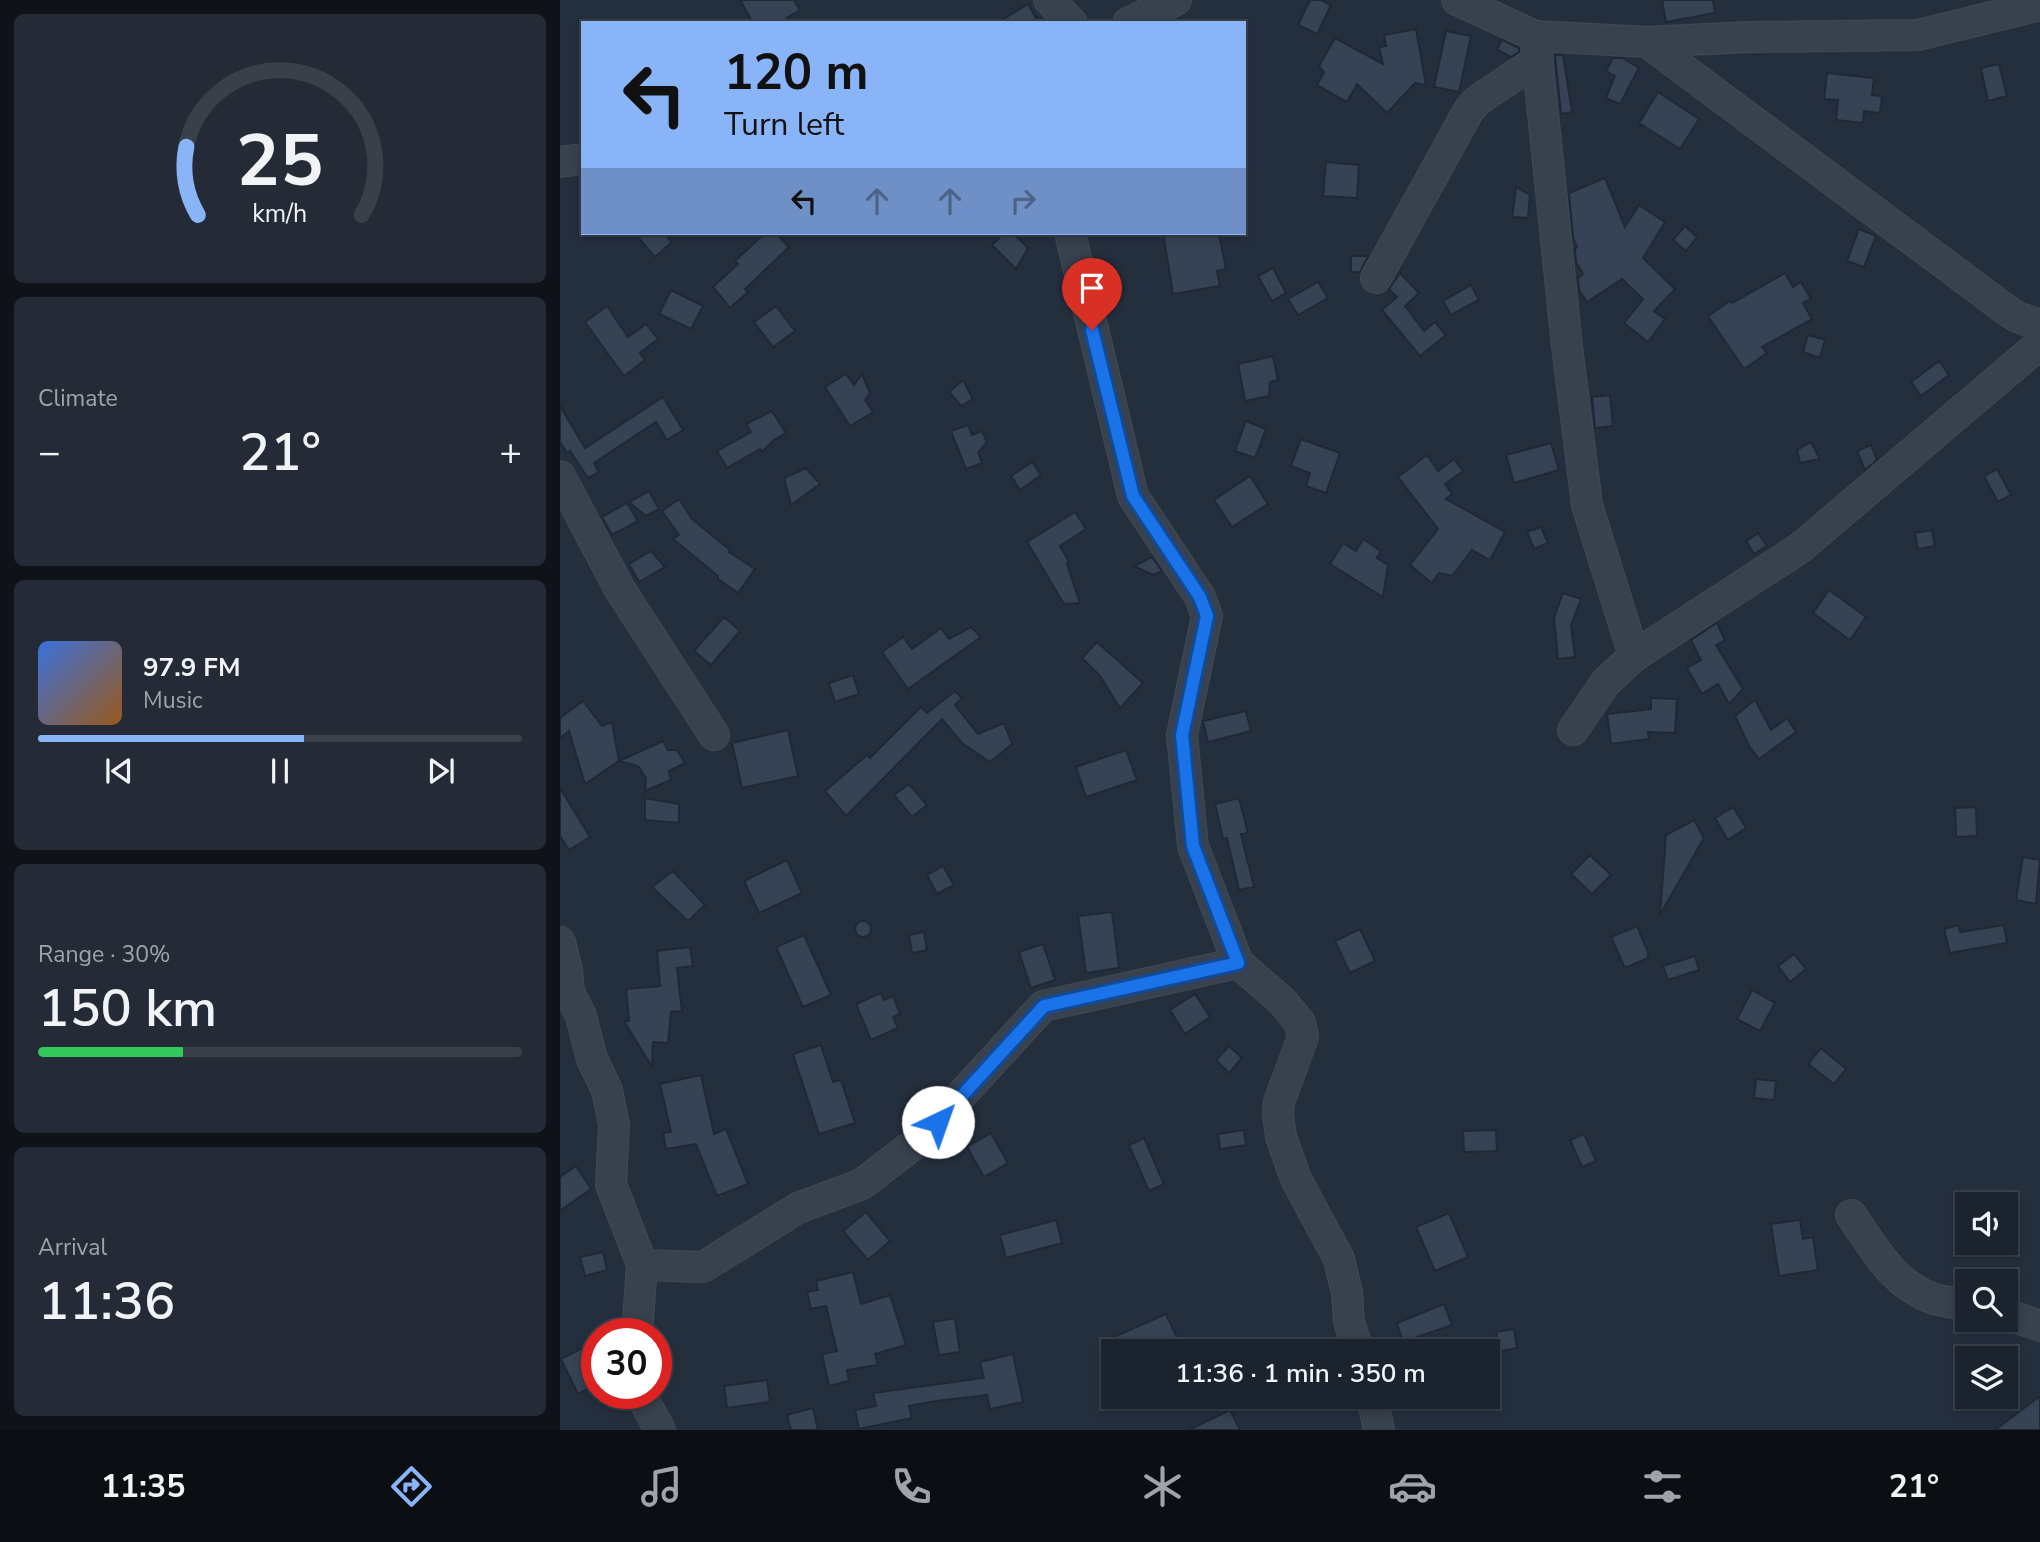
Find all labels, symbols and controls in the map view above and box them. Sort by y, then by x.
text: 120 m [724,39,868,106]
icon: left [609,49,700,140]
text: Turn left [724,103,844,146]
text: 25 [236,111,324,211]
icon: left [785,182,823,220]
icon: ahead [858,182,896,220]
icon: ahead [931,182,969,220]
icon: right [1004,182,1042,220]
text: km/h [252,196,308,230]
pin [1062,258,1122,330]
icon: arrive [1073,269,1111,307]
text: Climate [38,383,118,414]
text: 21° [239,417,321,488]
text: − [38,427,61,478]
text: + [499,427,522,478]
text: 97.9 FM [143,650,240,685]
text: Music [143,685,203,716]
icon: previous [100,752,138,790]
icon: pause [261,752,299,790]
icon: next [422,752,460,790]
text: Range · 30% [38,939,170,970]
text: 150 km [38,973,217,1044]
position arrow [901,1085,975,1159]
map controls [1955,1192,2018,1409]
button: sound [1955,1192,2018,1255]
text: Arrival [38,1232,107,1263]
text: 11:36 [38,1266,175,1337]
button: search [1955,1269,2018,1332]
speed limit sign: 30 [581,1318,672,1409]
button: layers [1955,1346,2018,1409]
text: 11:36 · 1 min · 350 m [1175,1356,1426,1391]
icon: directions [387,1462,436,1511]
icon: music [637,1462,686,1511]
icon: phone [887,1462,936,1511]
icon: climate [1138,1462,1187,1511]
icon: car [1388,1462,1437,1511]
icon: filters [1638,1462,1687,1511]
text: 11:35 [101,1465,185,1508]
text: 21° [1889,1465,1939,1508]

